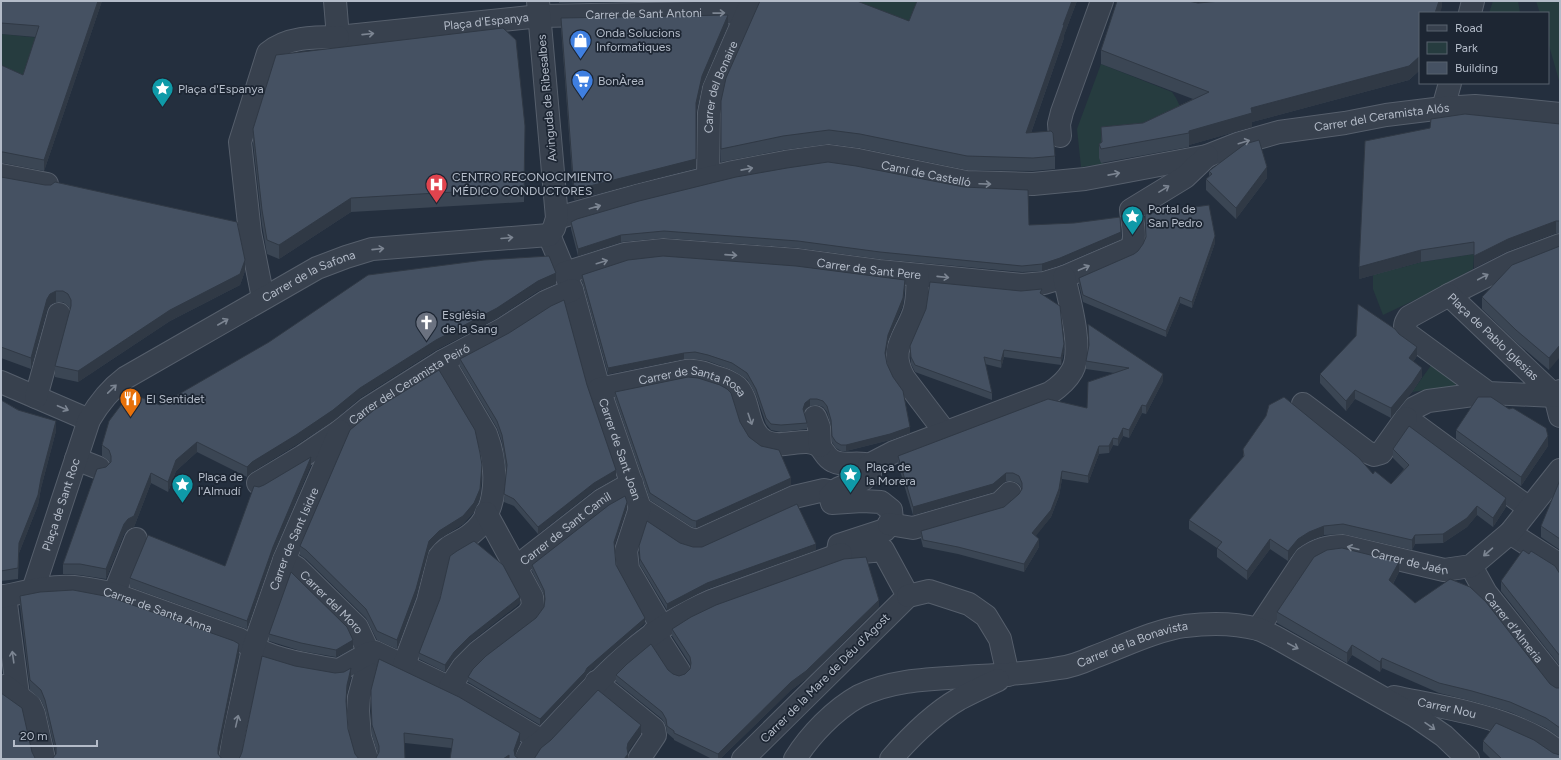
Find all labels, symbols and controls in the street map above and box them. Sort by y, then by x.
street label: Carrer de Sant Antoni [585,6,702,22]
one-way arrow [712,9,725,17]
street label: Plaça d'Espanya [443,10,529,33]
legend [1419,12,1549,84]
text: Road [1455,21,1483,35]
place label: Onda Solucions Informatiques [596,26,681,54]
shop icon: Onda Solucions Informatiques [567,27,593,60]
one-way arrow [361,30,374,38]
street label: Avinguda de Ribesalbes [534,33,560,162]
street label: Carrer del Bonaire [702,38,741,133]
text: Park [1455,41,1478,55]
text: Building [1455,61,1498,75]
supermarket icon: BonÀrea [569,68,595,101]
place label: BonÀrea [598,74,644,88]
place icon: Plaça d'Espanya [149,76,175,109]
place label: Plaça d'Espanya [178,82,264,96]
street label: Carrer del Ceramista Alós [1313,101,1450,134]
one-way arrow [1237,138,1250,145]
street label: Camí de Castelló [880,158,971,189]
one-way arrow [740,165,753,173]
one-way arrow [1107,169,1120,177]
place label: CENTRO RECONOCIMIENTO MÉDICO CONDUCTORES [452,170,612,198]
hospital icon: CENTRO RECONOCIMIENTO MÉDICO CONDUCTORES [423,171,449,204]
one-way arrow [978,180,991,187]
one-way arrow [1158,185,1170,193]
place label: Portal de San Pedro [1148,202,1203,230]
one-way arrow [588,203,601,211]
place icon: Portal de San Pedro [1120,203,1146,236]
one-way arrow [500,234,513,242]
one-way arrow [371,245,384,253]
street label: Carrer de la Safona [260,248,357,305]
one-way arrow [724,251,737,258]
street label: Carrer de Sant Pere [816,256,922,282]
one-way arrow [596,257,608,265]
one-way arrow [1078,264,1090,272]
one-way arrow [1477,272,1489,280]
one-way arrow [937,274,950,281]
street label: Plaça de Pablo Iglesias [1445,290,1542,384]
place label: Església de la Sang [442,308,498,336]
church icon: Església de la Sang [413,309,439,342]
one-way arrow [217,317,229,325]
street label: Carrer del Ceramista Peiró [346,341,472,428]
street label: Carrer de Santa Rosa [637,364,749,399]
one-way arrow [107,384,117,394]
restaurant icon: El Sentidet [118,386,144,419]
place label: El Sentidet [146,392,205,406]
street label: Carrer de Sant Joan [596,397,644,502]
one-way arrow [56,405,68,413]
one-way arrow [747,413,754,426]
street label: Plaça de Sant Roc [39,456,83,553]
place label: Plaça de la Morera [866,460,916,488]
place icon: Plaça de la Morera [837,461,863,494]
place label: Plaça de l'Almudí [198,470,243,498]
place icon: Plaça de l'Almudí [169,471,195,504]
street label: Carrer de Sant Isidre [267,485,322,592]
street label: Carrer de Sant Camil [517,489,613,568]
one-way arrow [1347,544,1360,552]
street label: Carrer de Jaén [1369,546,1449,577]
one-way arrow [1483,547,1494,556]
street label: Carrer del Moro [297,568,366,636]
street label: Carrer de Santa Anna [102,585,214,636]
street label: Carrer d'Almeria [1481,589,1546,666]
street label: Carrer de la Mare de Déu d'Agost [757,610,893,746]
street label: Carrer de la Bonavista [1075,619,1189,670]
one-way arrow [1287,643,1299,650]
one-way arrow [9,651,17,664]
street label: Carrer Nou [1416,695,1478,721]
one-way arrow [234,714,242,727]
scale bar [14,722,97,748]
one-way arrow [1424,722,1435,730]
text: 20 m [20,729,48,743]

